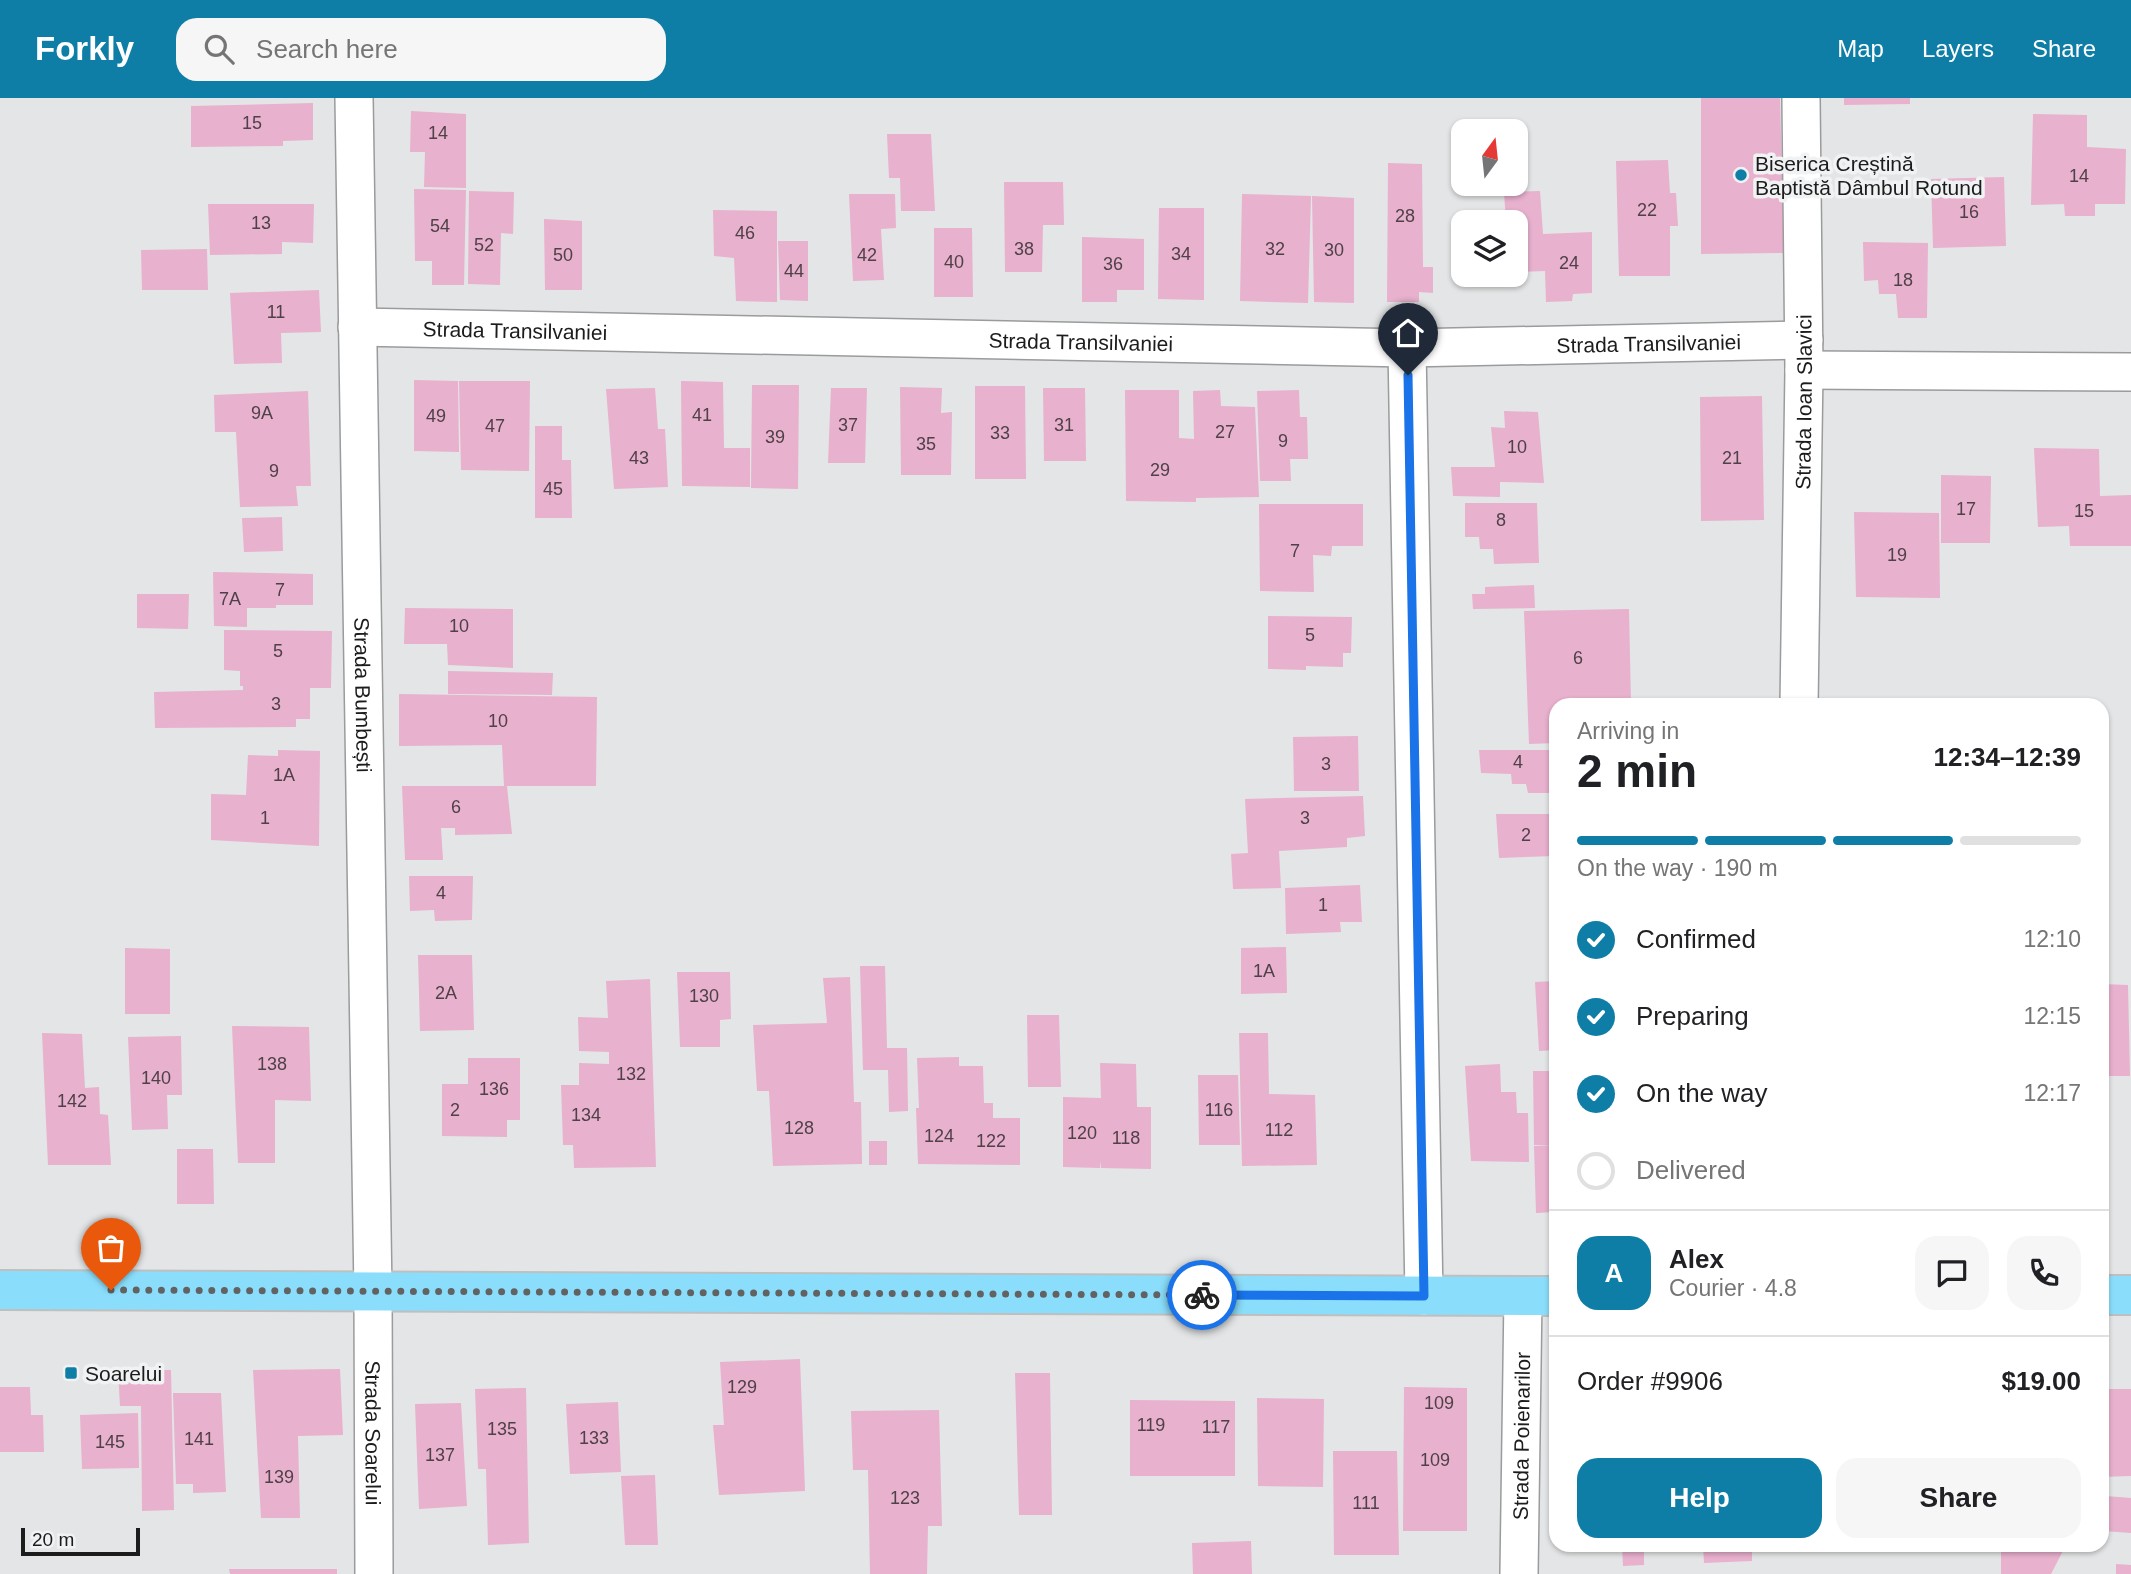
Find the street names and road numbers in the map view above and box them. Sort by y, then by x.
street label: Strada Ioan Slavici [1791,314,1816,490]
street label: Strada Transilvaniei [422,317,607,344]
street label: Strada Transilvaniei [988,328,1173,355]
street label: Strada Transilvaniei [1556,330,1741,356]
street label: Strada Bumbești [351,617,376,773]
street label: Strada Poienarilor [1508,1352,1534,1520]
street label: Strada Soarelui [362,1360,385,1505]

